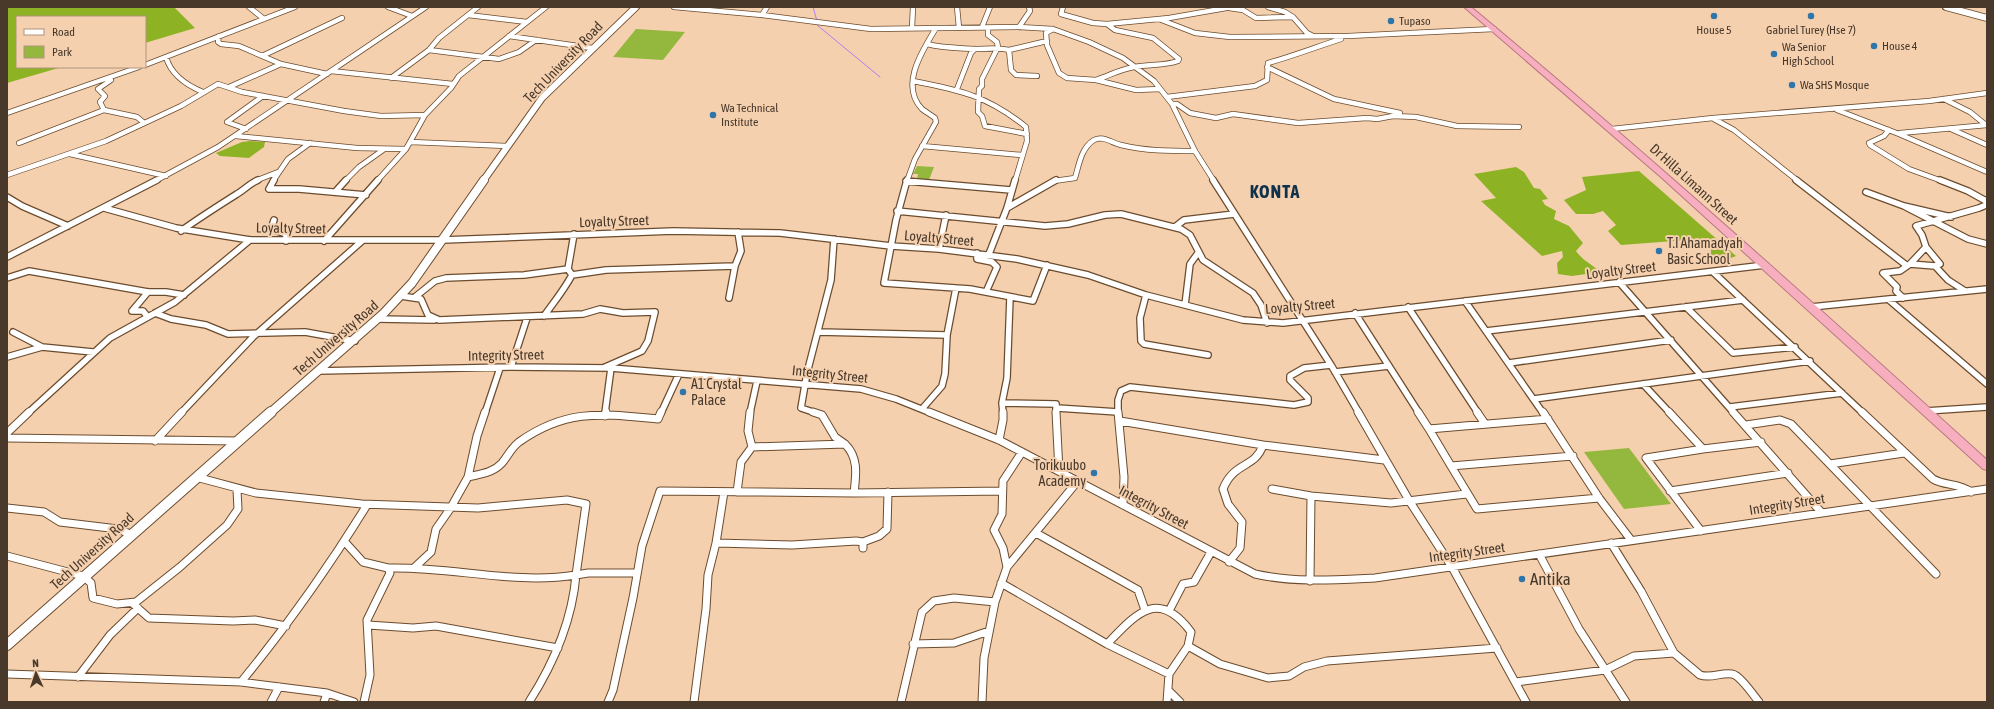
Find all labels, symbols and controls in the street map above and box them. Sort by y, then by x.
marker: House 5 [1709,11,1719,21]
marker: Gabriel Turey (Hse 7) [1806,11,1816,21]
place label: Tupaso [1399,14,1431,28]
legend [16,16,146,68]
marker: Tupaso [1386,16,1396,26]
street label: Tech University Road [520,18,606,106]
place label: House 5 [1696,23,1732,37]
place label: Gabriel Turey (Hse 7) [1766,23,1856,37]
text: Road [52,25,75,39]
place label: House 4 [1882,39,1918,53]
place label: Wa Senior High School [1782,40,1835,68]
marker: House 4 [1869,41,1879,51]
text: Park [52,45,73,59]
marker: Wa Senior High School [1769,49,1779,59]
place label: Wa SHS Mosque [1800,78,1869,92]
marker: Wa SHS Mosque [1787,80,1797,90]
place label: Wa Technical Institute [721,101,779,129]
marker: Wa Technical Institute [708,110,718,120]
street label: Dr Hilla Limann Street [1647,140,1741,228]
district label: KONTA [1250,181,1300,202]
street label: Loyalty Street [579,212,649,230]
street label: Loyalty Street [256,219,326,237]
street label: Loyalty Street [903,227,975,249]
place label: T.I Ahamadyah Basic School [1667,235,1743,267]
marker: T.I Ahamadyah Basic School [1654,246,1664,256]
street label: Loyalty Street [1585,258,1657,282]
street label: Loyalty Street [1264,295,1336,317]
street label: Tech University Road [291,297,381,379]
street label: Integrity Street [468,346,544,364]
street label: Integrity Street [791,362,869,386]
place label: A1 Crystal Palace [691,376,742,408]
marker: A1 Crystal Palace [678,387,688,397]
place label: Torikuubo Academy [1034,457,1086,489]
marker: Torikuubo Academy [1089,468,1099,478]
street label: Integrity Street [1117,482,1191,532]
street label: Integrity Street [1748,490,1826,518]
street label: Tech University Road [47,509,137,593]
street label: Integrity Street [1428,539,1506,565]
place label: Antika [1530,569,1571,589]
marker: Antika [1517,574,1527,584]
north arrow [16,653,56,693]
text: N [32,657,39,669]

